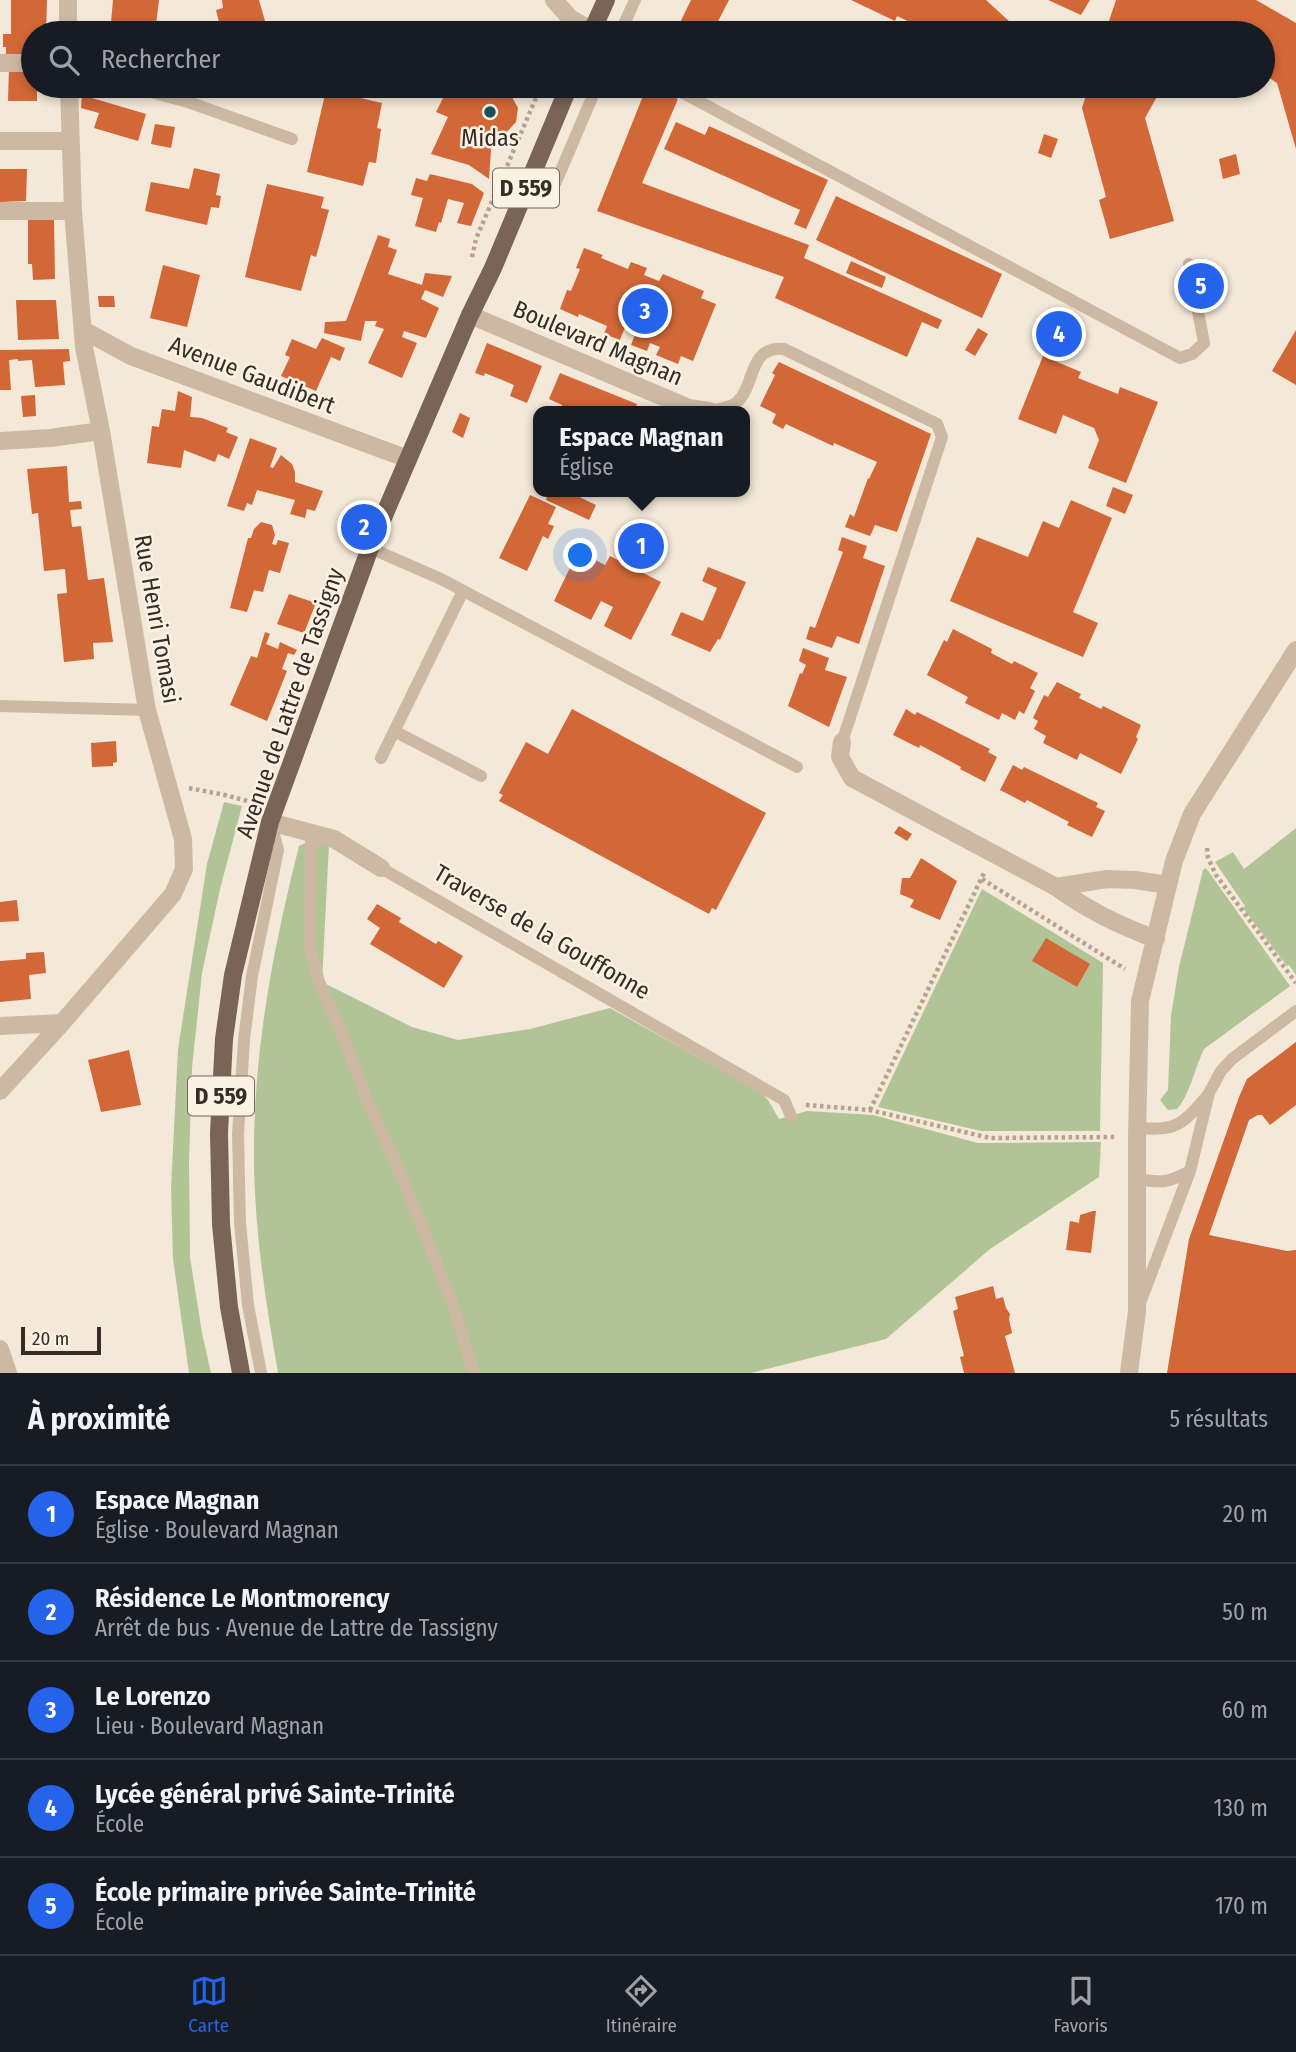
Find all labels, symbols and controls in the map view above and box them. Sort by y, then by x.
search box [21,21,1275,98]
icon: search [45,41,83,79]
text: Rechercher [101,44,220,75]
marker: Midas [482,104,498,120]
place label: Midas [461,124,519,152]
road number: D 559 [493,168,559,208]
pin: 5 [1178,260,1224,312]
pin: 3 [622,285,668,337]
street label: Boulevard Magnan [509,295,687,391]
pin: 4 [1036,308,1082,360]
street label: Avenue Gaudibert [165,330,339,420]
popup [533,406,750,497]
text: Espace Magnan [559,422,724,453]
text: Église [559,453,614,481]
pin: 2 [341,501,387,553]
pin: 1 [618,520,664,572]
street label: Rue Henri Tomasi [128,532,186,706]
your location [563,538,597,572]
street label: Avenue de Lattre de Tassigny [231,564,350,842]
street label: Traverse de la Gouffonne [429,859,655,1005]
road number: D 559 [188,1077,254,1116]
scale bar [21,1324,102,1356]
text: 20 m [32,1327,69,1350]
text: À proximité [28,1401,170,1437]
text: 5 résultats [1169,1405,1268,1433]
text: Espace Magnan [95,1485,259,1516]
text: 1 [46,1500,56,1528]
text: 20 m [1223,1500,1268,1528]
text: Église · Boulevard Magnan [95,1516,339,1544]
text: Résidence Le Montmorency [95,1583,389,1614]
text: 2 [46,1598,56,1626]
text: 50 m [1222,1598,1268,1626]
text: Arrêt de bus · Avenue de Lattre de Tassigny [95,1614,498,1642]
text: Le Lorenzo [95,1681,211,1712]
text: 3 [46,1696,56,1724]
text: 60 m [1222,1696,1268,1724]
text: Lieu · Boulevard Magnan [95,1712,324,1740]
text: Lycée général privé Sainte-Trinité [95,1779,455,1810]
text: 4 [45,1794,57,1822]
text: 130 m [1214,1794,1268,1822]
text: École [95,1810,144,1838]
text: École primaire privée Sainte-Trinité [95,1877,476,1908]
text: 5 [45,1892,57,1920]
text: 170 m [1215,1892,1268,1920]
text: École [95,1908,144,1936]
tab: Carte [188,1972,229,2037]
tab: Itinéraire [606,1972,677,2037]
tab: Favoris [1053,1972,1108,2037]

